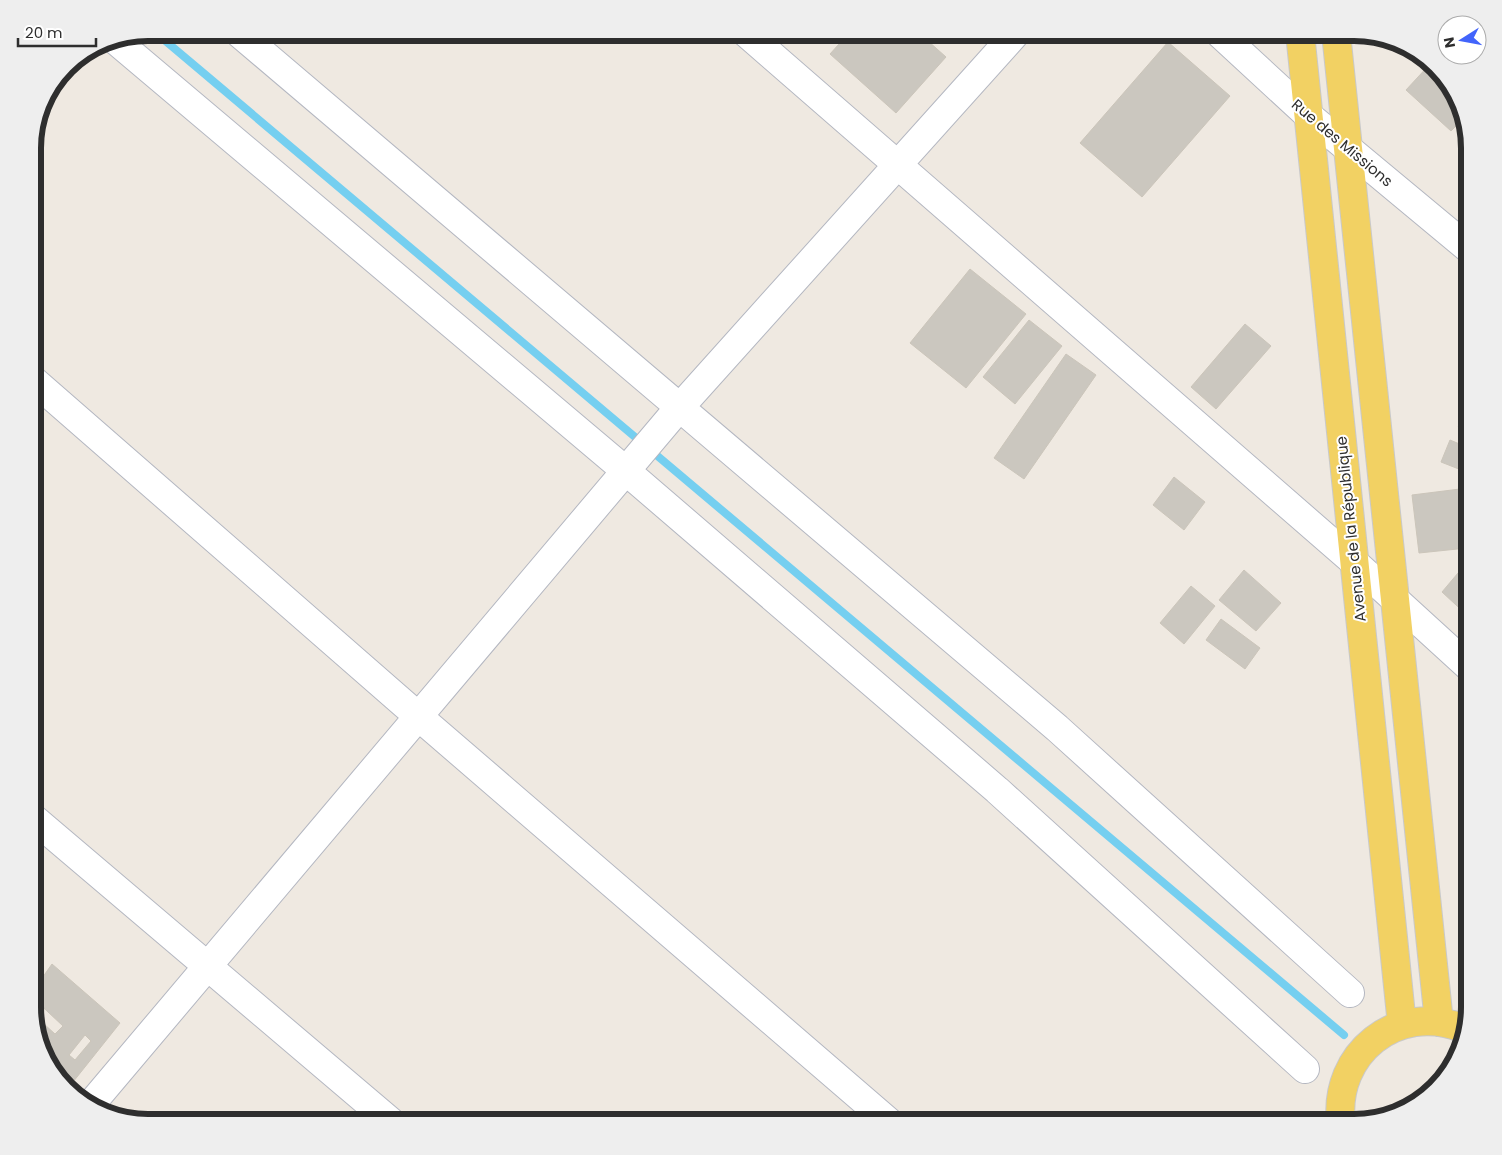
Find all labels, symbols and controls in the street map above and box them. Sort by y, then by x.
scale bar [18,15,95,47]
north arrow [1437,15,1487,65]
text: 20 m [25,22,63,43]
text: N [1438,35,1460,50]
street label: Rue des Missions [1287,94,1398,191]
street label: Avenue de la République [1330,435,1371,623]

